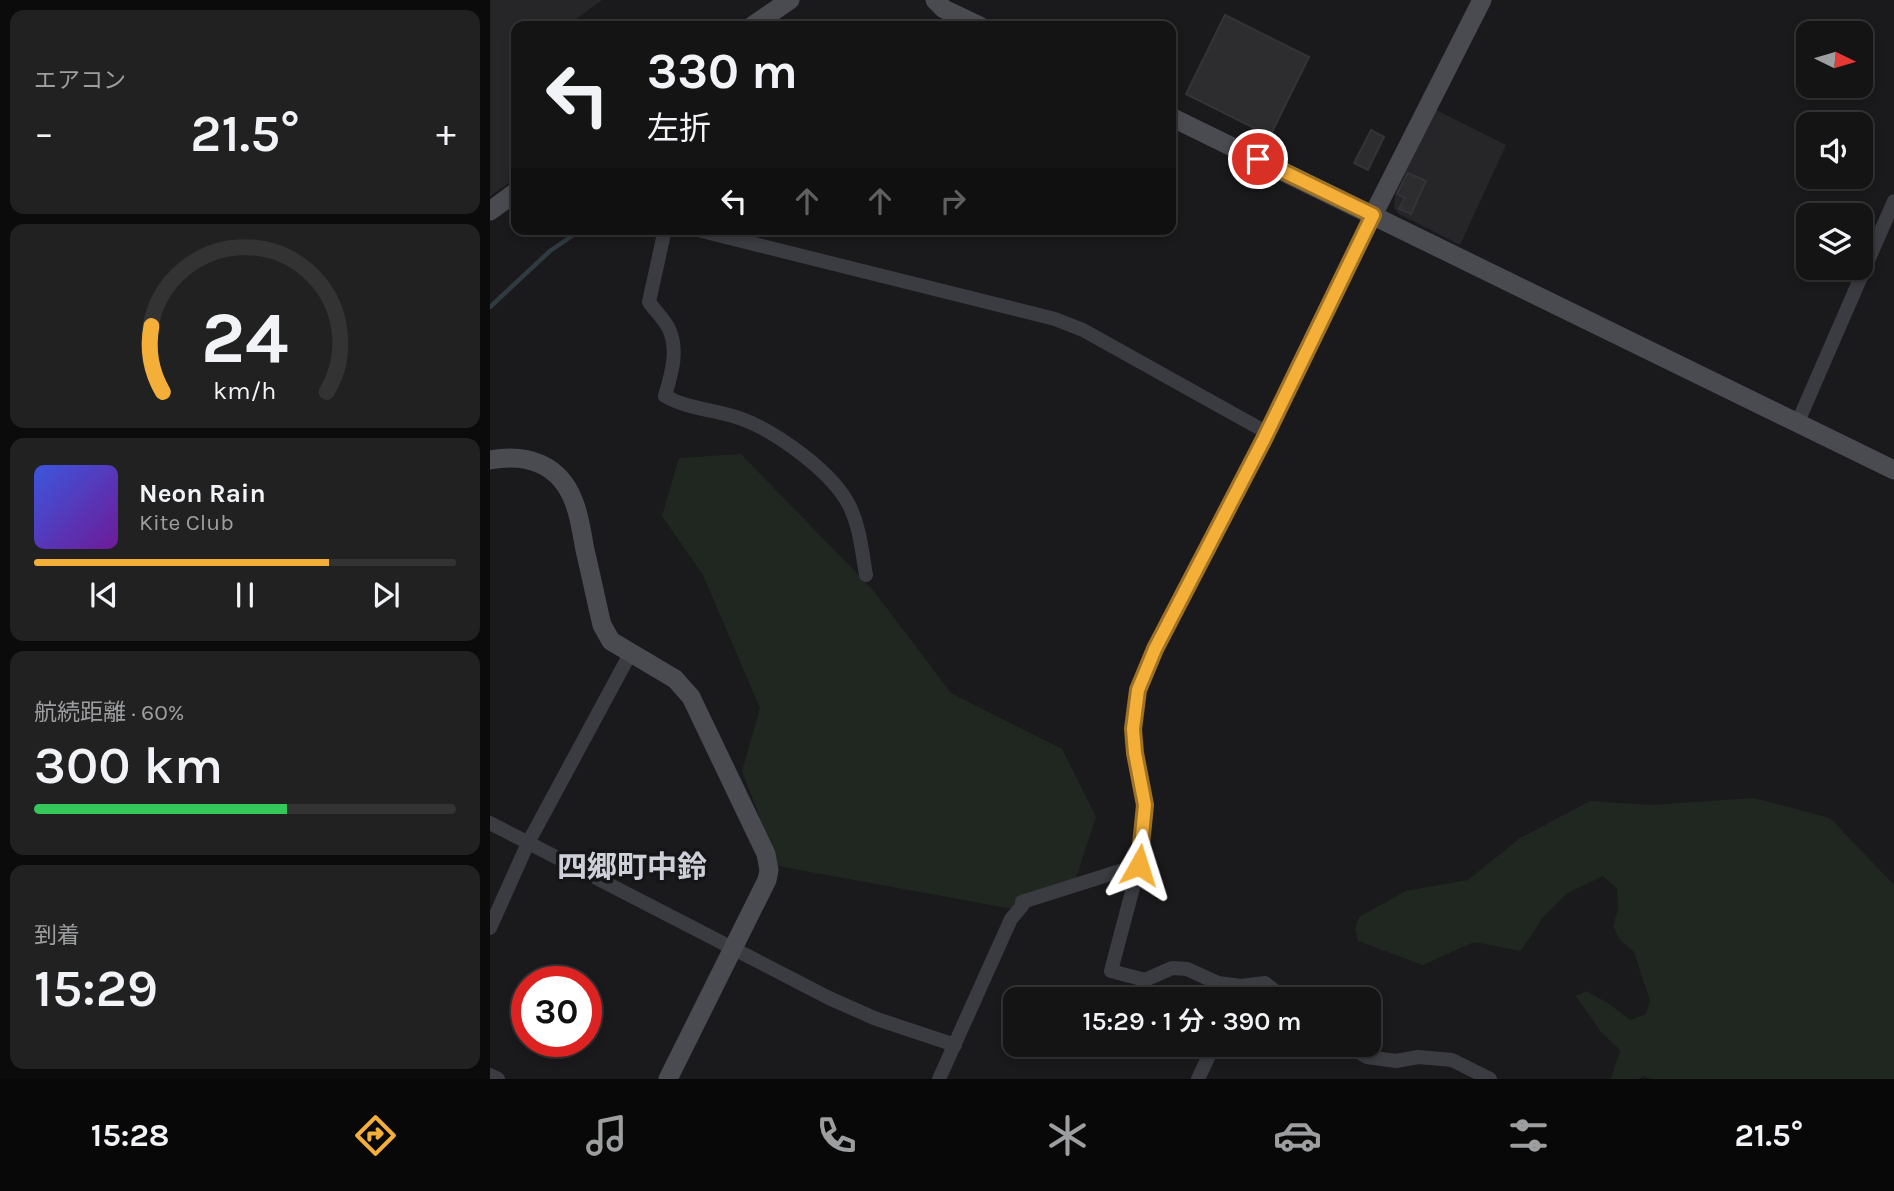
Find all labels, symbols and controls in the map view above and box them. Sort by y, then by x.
north arrow [1796,21,1872,98]
map controls [1796,21,1873,280]
text: 330 m [647,43,798,100]
icon: left [532,49,623,140]
text: エアコン [34,67,126,94]
text: 21.5° [190,103,300,164]
text: 左折 [647,110,711,147]
text: − [34,111,54,156]
text: + [436,111,456,156]
button: sound [1796,112,1873,189]
pin [1228,129,1288,189]
icon: arrive [1239,140,1277,178]
icon: left [715,182,753,220]
icon: ahead [788,182,826,220]
icon: ahead [861,182,899,220]
icon: right [934,182,972,220]
button: layers [1796,203,1873,280]
text: 24 [201,295,289,380]
text: km/h [213,375,277,404]
text: Neon Rain [139,478,266,509]
text: Kite Club [139,509,234,536]
icon: previous [85,576,123,614]
icon: pause [226,576,264,614]
icon: next [367,576,405,614]
text: 航続距離 · 60% [34,699,185,726]
text: 300 km [34,735,223,796]
position arrow [1102,828,1176,902]
district label: 四郷町中鈴 [557,849,707,885]
text: 到着 [34,922,80,949]
text: 15:29 [34,958,158,1019]
speed limit sign: 30 [511,966,602,1057]
text: 15:29 · 1 分 · 390 m [1083,1006,1301,1037]
icon: directions [351,1111,400,1160]
icon: music [582,1111,631,1160]
icon: phone [812,1111,861,1160]
icon: climate [1043,1111,1092,1160]
icon: car [1273,1111,1322,1160]
icon: filters [1504,1111,1553,1160]
text: 15:28 [91,1117,170,1154]
text: 21.5° [1734,1117,1803,1154]

